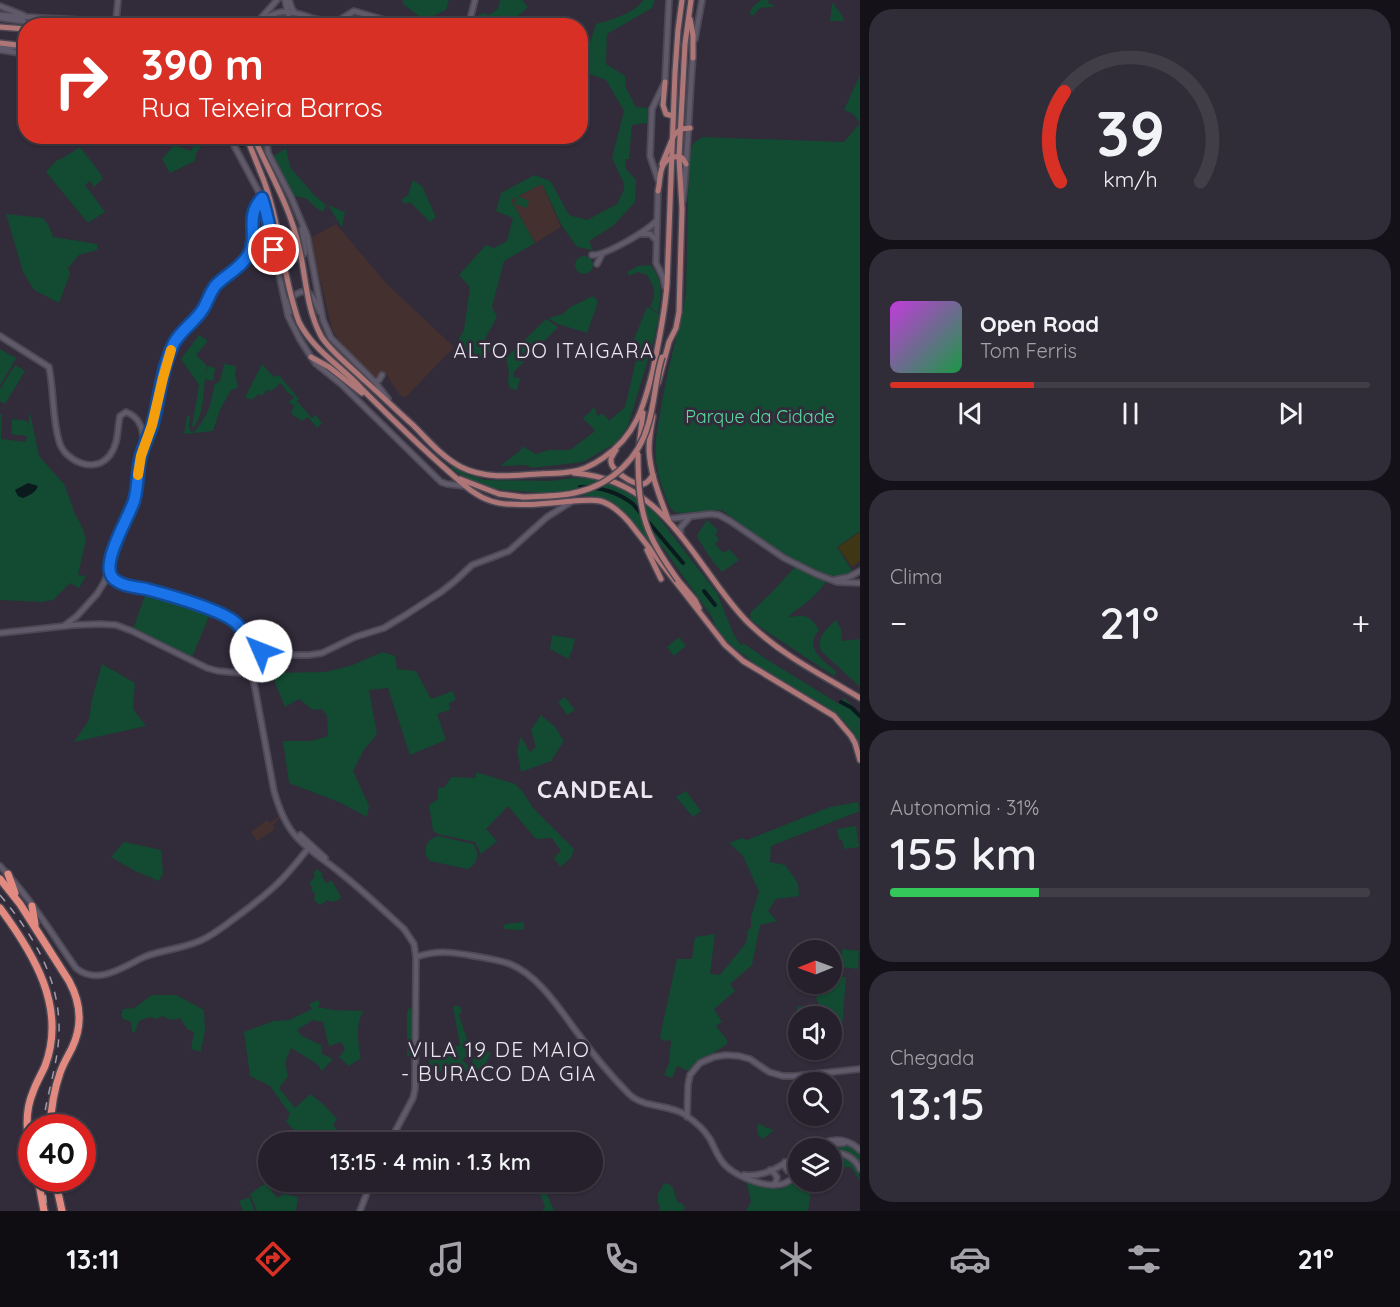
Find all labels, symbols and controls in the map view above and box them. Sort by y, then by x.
text: 390 m [141,38,264,91]
icon: right [42,42,120,120]
text: Rua Teixeira Barros [141,90,383,124]
text: 39 [1096,94,1164,172]
text: km/h [1103,166,1157,192]
pin [248,224,299,275]
icon: arrive [257,233,290,266]
text: Open Road [980,310,1099,338]
district label: ALTO DO ITAIGARA [453,338,655,363]
text: Tom Ferris [980,338,1077,363]
icon: previous [954,397,987,430]
icon: pause [1114,397,1147,430]
icon: next [1274,397,1307,430]
park label: Parque da Cidade [685,405,835,428]
text: Clima [890,564,942,589]
text: 21° [1100,594,1159,650]
text: − [890,602,907,643]
text: + [1351,602,1370,643]
position arrow [229,619,293,683]
district label: CANDEAL [537,774,655,804]
text: Autonomia · 31% [890,795,1039,820]
text: 155 km [890,825,1037,881]
north arrow [788,940,842,994]
map controls [788,940,842,1192]
button: sound [788,1006,842,1060]
district label: VILA 19 DE MAIO - BURACO DA GIA [401,1036,597,1086]
text: Chegada [890,1045,974,1070]
button: search [788,1072,842,1126]
text: 13:15 [890,1075,985,1131]
speed limit sign: 40 [18,1114,96,1192]
button: layers [788,1138,842,1192]
text: 13:15 · 4 min · 1.3 km [330,1148,531,1176]
icon: directions [252,1238,294,1280]
icon: music [426,1238,468,1280]
icon: phone [600,1238,642,1280]
icon: climate [775,1238,817,1280]
icon: car [949,1238,991,1280]
icon: filters [1123,1238,1165,1280]
text: 13:11 [66,1242,120,1276]
text: 21° [1297,1242,1334,1276]

